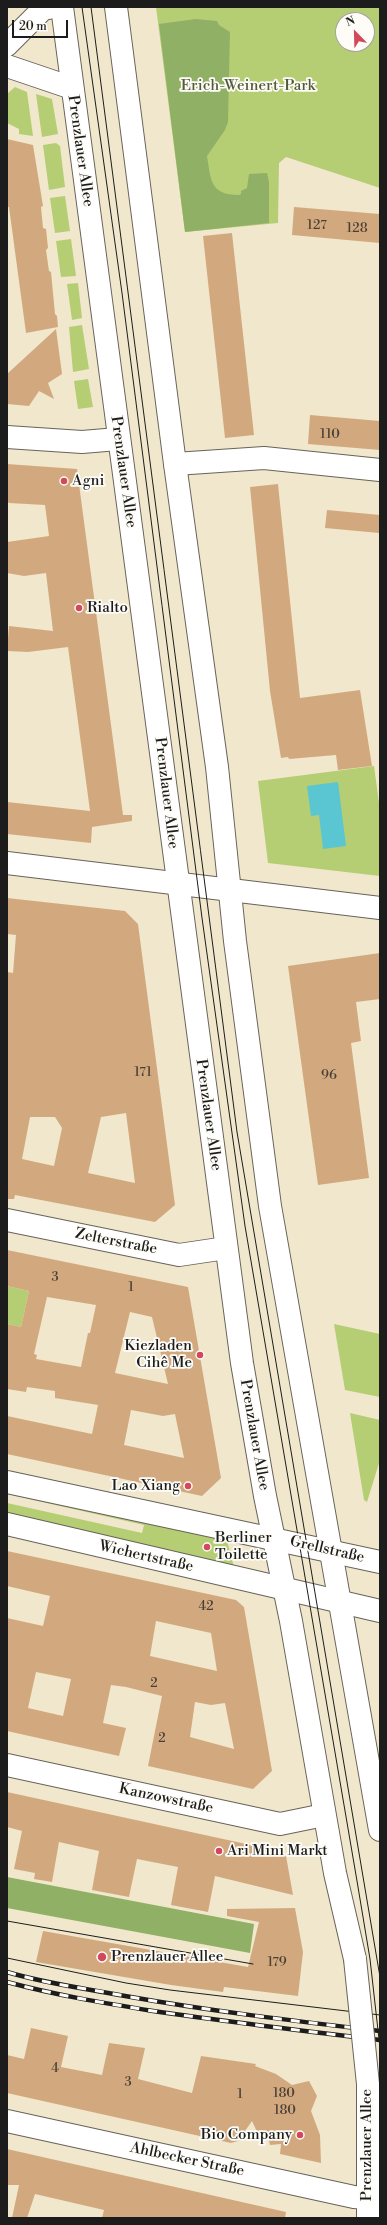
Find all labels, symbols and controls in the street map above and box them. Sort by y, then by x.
scale bar [14,12,70,38]
north arrow [335,12,375,52]
text: N [344,14,357,30]
text: 20 m [19,19,47,34]
park label: Erich-Weinert-Park [181,77,315,95]
street label: Prenzlauer Allee [63,94,97,208]
house number: 127 [307,218,327,234]
house number: 128 [346,221,368,237]
street label: Prenzlauer Allee [106,415,140,529]
house number: 110 [320,427,340,443]
place label: Agni [72,472,104,490]
marker: Agni [59,476,69,486]
place label: Rialto [87,599,128,617]
marker: Rialto [74,603,84,613]
street label: Prenzlauer Allee [150,736,182,850]
street label: Prenzlauer Allee [191,1058,225,1172]
house number: 171 [134,1065,152,1081]
house number: 96 [321,1068,337,1084]
street label: Zelterstraße [74,1225,158,1259]
house number: 3 [51,1270,59,1286]
house number: 1 [128,1280,134,1296]
place label: Kiezladen Cihê Me [124,1337,192,1372]
marker: Kiezladen Cihê Me [195,1350,205,1360]
street label: Prenzlauer Allee [235,1378,273,1492]
place label: Lao Xiang [112,1477,180,1495]
marker: Lao Xiang [183,1481,193,1491]
place label: Berliner Toilette [215,1529,272,1564]
street label: Grellstraße [288,1533,366,1567]
street label: Wichertstraße [97,1537,195,1577]
marker: Berliner Toilette [202,1542,212,1552]
house number: 42 [198,1599,214,1615]
house number: 2 [150,1676,158,1692]
house number: 2 [158,1731,166,1747]
street label: Kanzowstraße [117,1780,215,1818]
place label: Ari Mini Markt [227,1842,328,1860]
marker: Ari Mini Markt [214,1846,224,1856]
place label: Prenzlauer Allee [111,1948,223,1966]
marker: Prenzlauer Allee [96,1951,108,1963]
house number: 179 [267,1955,287,1971]
house number: 4 [51,2061,59,2077]
house number: 3 [124,2075,132,2091]
house number: 180 [273,2086,295,2102]
house number: 1 [237,2087,243,2103]
street label: Prenzlauer Allee [358,2089,376,2201]
house number: 180 [274,2103,296,2119]
place label: Bio Company [201,2126,292,2144]
marker: Bio Company [295,2130,305,2140]
street label: Ahlbecker Straße [128,2139,246,2181]

